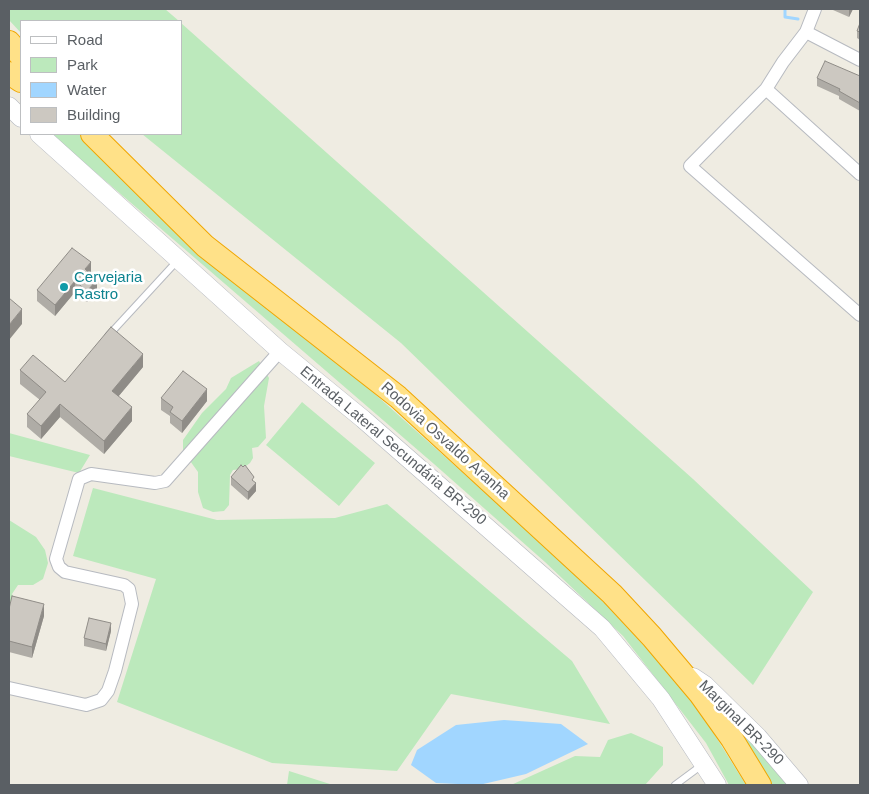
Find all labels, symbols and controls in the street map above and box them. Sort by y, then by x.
legend [20,20,182,135]
text: Road [67,31,103,48]
text: Park [67,56,98,73]
text: Water [67,81,106,98]
text: Building [67,106,120,123]
place label: Cervejaria Rastro [74,269,142,304]
marker: Cervejaria Rastro [58,281,70,293]
street label: Entrada Lateral Secundária BR-290 [296,363,490,529]
street label: Rodovia Osvaldo Aranha [377,379,513,503]
street label: Marginal BR-290 [695,677,787,769]

